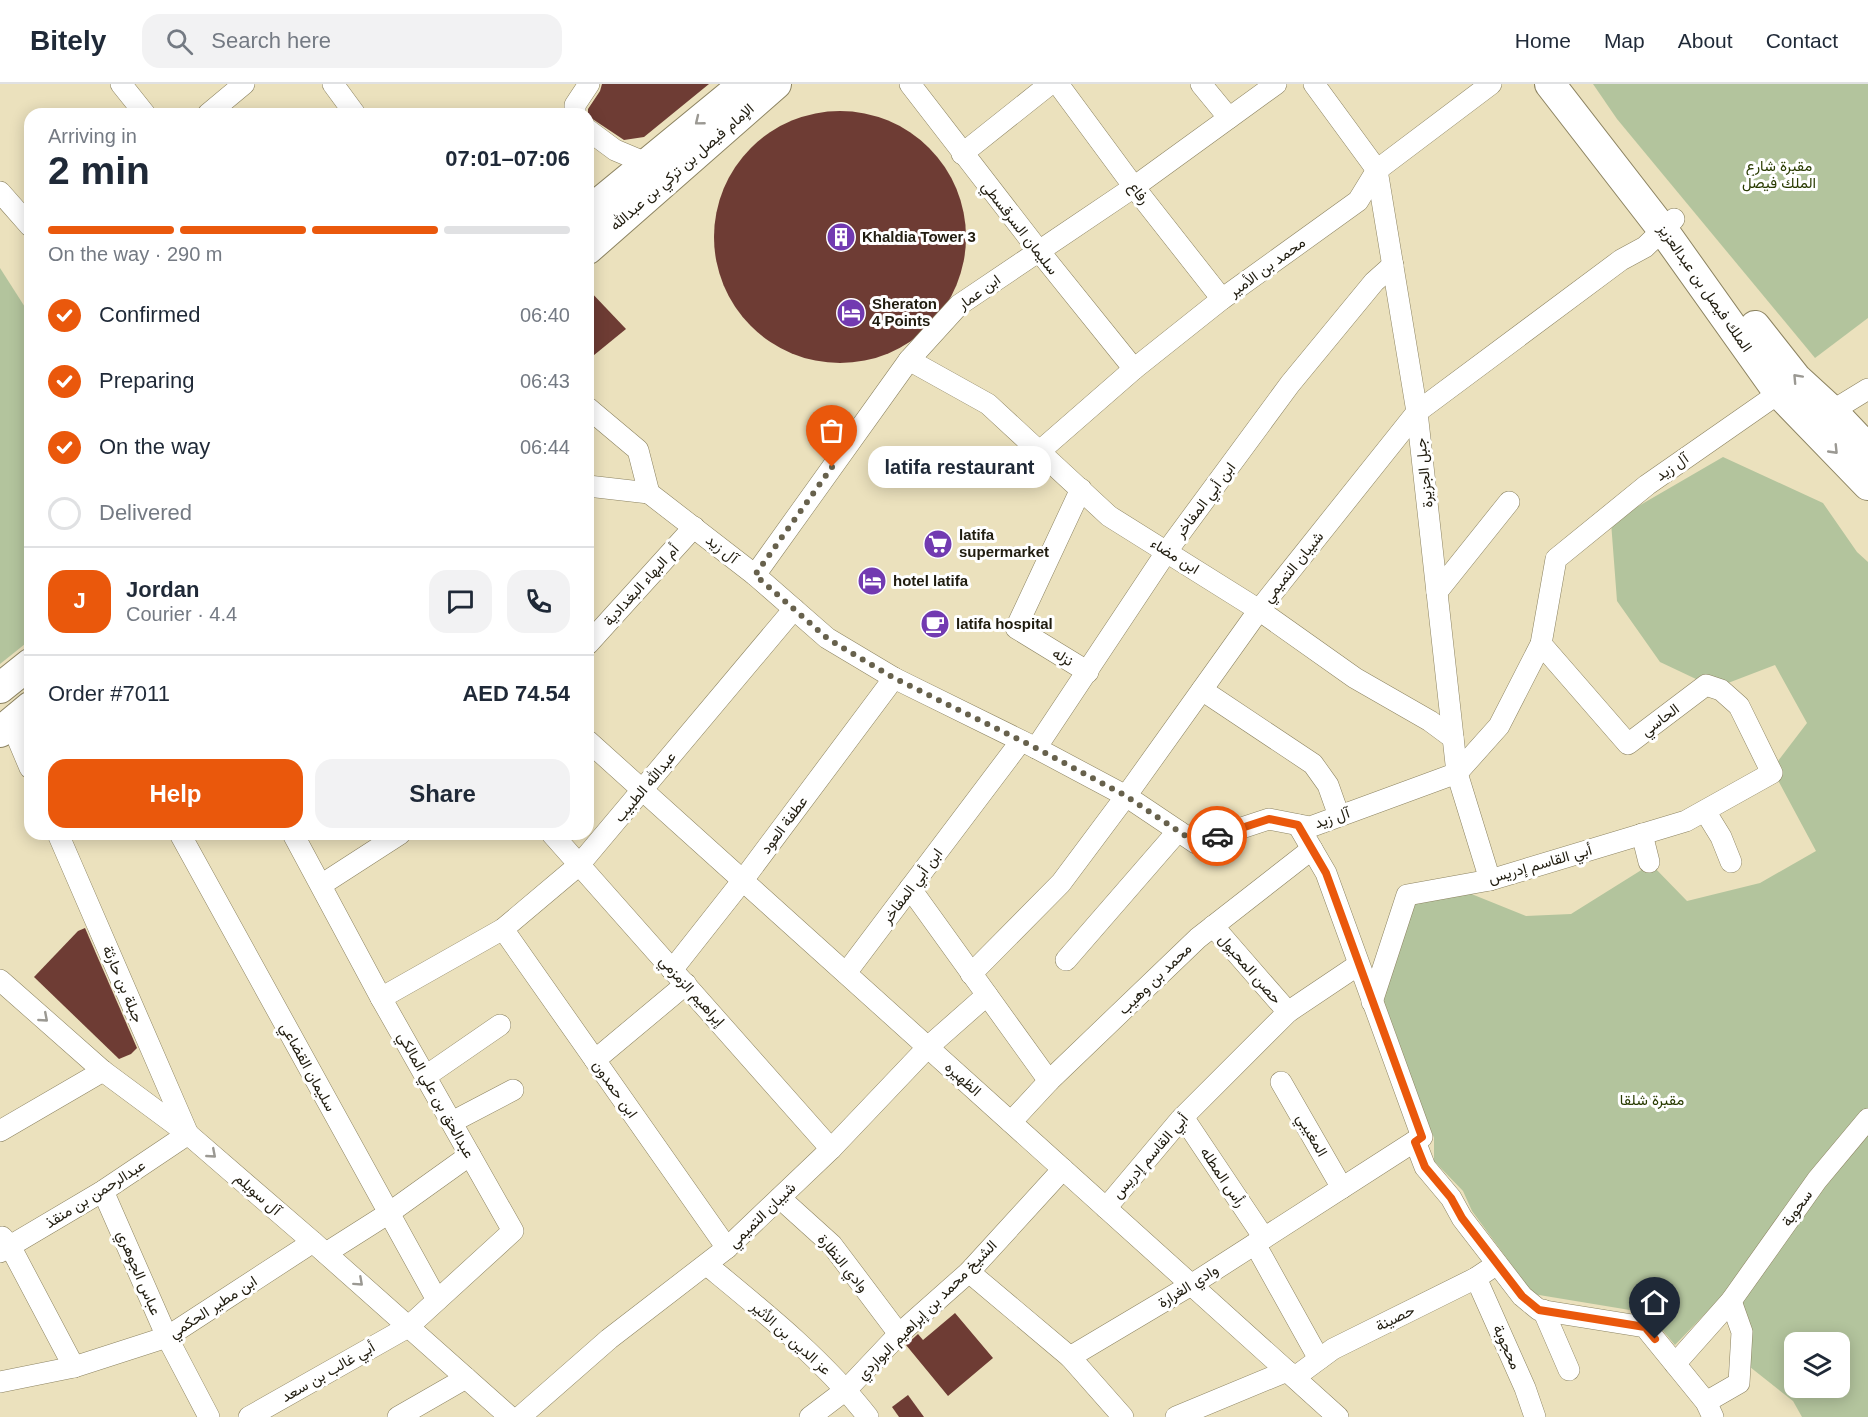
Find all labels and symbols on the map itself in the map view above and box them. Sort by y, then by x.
street label: الإمام فيصل بن تركي بن عبدالله [606,100,760,237]
one-way arrow [694,113,705,124]
park label: مقبرة شارع الملك فيصل [1742,157,1816,192]
street label: سليمان السرقسطي [975,178,1062,281]
street label: رفاع [1123,178,1153,209]
street label: الملك فيصل بن عبدالعزيز [1653,220,1756,356]
building icon: Khaldia Tower 3 [825,221,857,253]
place label: Khaldia Tower 3 [862,228,976,245]
street label: محمد بن الأمير [1224,233,1309,302]
street label: ابن عمار [953,271,1004,315]
place label: Sheraton 4 Points [872,295,937,329]
hotel icon: Sheraton 4 Points [835,297,867,329]
one-way arrow [1793,375,1804,385]
pin [806,405,857,467]
street label: جبل الجزيرة [1411,437,1437,509]
one-way arrow [1827,443,1838,454]
callout: latifa restaurant [868,446,1051,488]
street label: آل زيد [1652,448,1693,485]
street label: ابن أبي المفاخر [1170,459,1242,544]
place label: latifa supermarket [959,526,1049,560]
supermarket icon: latifa supermarket [922,528,954,560]
street label: شيبان التميمي [1259,528,1330,609]
street label: آل زيد [702,531,743,568]
street label: ابن مضاء [1147,534,1203,579]
street label: أم البهاء البغدادية [600,540,684,630]
hotel icon: hotel latifa [856,565,888,597]
place label: hotel latifa [893,572,969,589]
cafe icon: latifa hospital [919,608,951,640]
place label: latifa hospital [956,615,1053,632]
street label: نزله [1049,644,1077,670]
street label: الحاسي [1637,700,1685,743]
street label: عبدالله الطبيب [610,748,680,826]
street label: عطفة العود [756,792,812,857]
street label: آل زيد [1312,803,1353,832]
courier [1187,806,1247,866]
street label: أبي القاسم إدريس [1486,840,1595,891]
street label: ابن أبي المفاخر [877,845,949,930]
street label: حصن المحيول [1214,930,1285,1008]
street label: محمد بن وهيب [1115,940,1196,1019]
street label: جبلة بن حارثة [98,943,147,1026]
street label: إبراهيم الزمزمي [653,952,729,1033]
one-way arrow [37,1011,48,1022]
street label: سليمان القضاعي [273,1020,340,1117]
street label: عبدالحق بن علي المالكي [390,1029,478,1163]
street label: ابن حمدون [588,1057,641,1122]
street label: الظهيره [941,1058,985,1100]
park label: مقبرة شلقا [1620,1091,1684,1109]
street label: أبي القاسم إدريس [1108,1109,1195,1205]
street label: المغيبي [1289,1110,1331,1162]
street label: رأس المطله [1196,1144,1250,1211]
one-way arrow [205,1147,216,1158]
street label: عبدالرحمن بن منقذ [41,1156,149,1233]
street label: آل سويلم [230,1169,286,1221]
street label: شيبان التميمي [725,1178,802,1254]
street label: سحوبة [1778,1186,1816,1230]
street label: عباس الجوهري [109,1228,165,1320]
street label: وادي النظارة [811,1230,872,1298]
street label: الشيخ محمد بن إبراهيم البواردي [853,1236,1003,1386]
street label: وادي الغرارة [1155,1260,1224,1315]
street label: ابن مطير الحكمي [166,1272,263,1345]
one-way arrow [352,1275,362,1286]
pin [1629,1277,1680,1339]
street label: عز الدين بن الأثير [746,1297,835,1380]
street label: حصينة [1373,1301,1417,1335]
street label: محجوبة [1489,1322,1525,1372]
street label: أبي غالب بن سعد [278,1338,380,1410]

